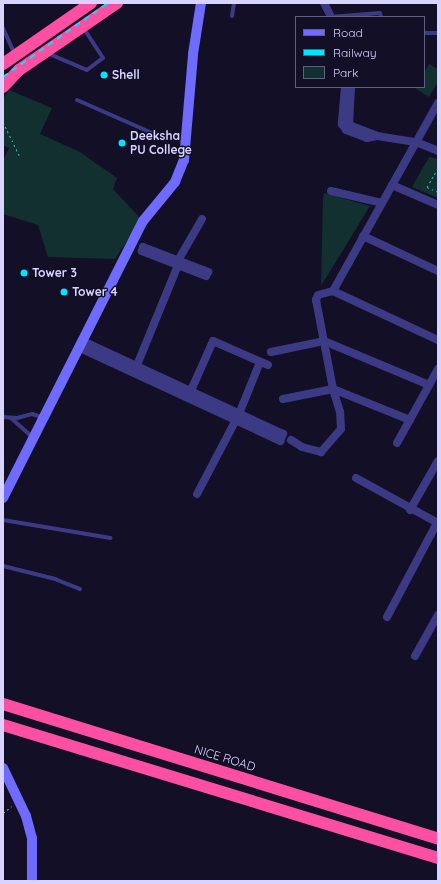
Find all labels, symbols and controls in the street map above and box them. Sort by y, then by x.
legend [295,16,425,88]
text: Road [333,25,363,40]
text: Railway [333,45,377,60]
text: Park [333,65,358,80]
place label: Shell [112,68,140,82]
marker: Shell [99,70,109,80]
place label: Deeksha PU College [130,129,192,157]
marker: Deeksha PU College [117,138,127,148]
place label: Tower 3 [32,266,77,280]
marker: Tower 3 [19,268,29,278]
place label: Tower 4 [72,285,117,299]
marker: Tower 4 [59,287,69,297]
street label: NICE ROAD [193,742,257,774]

